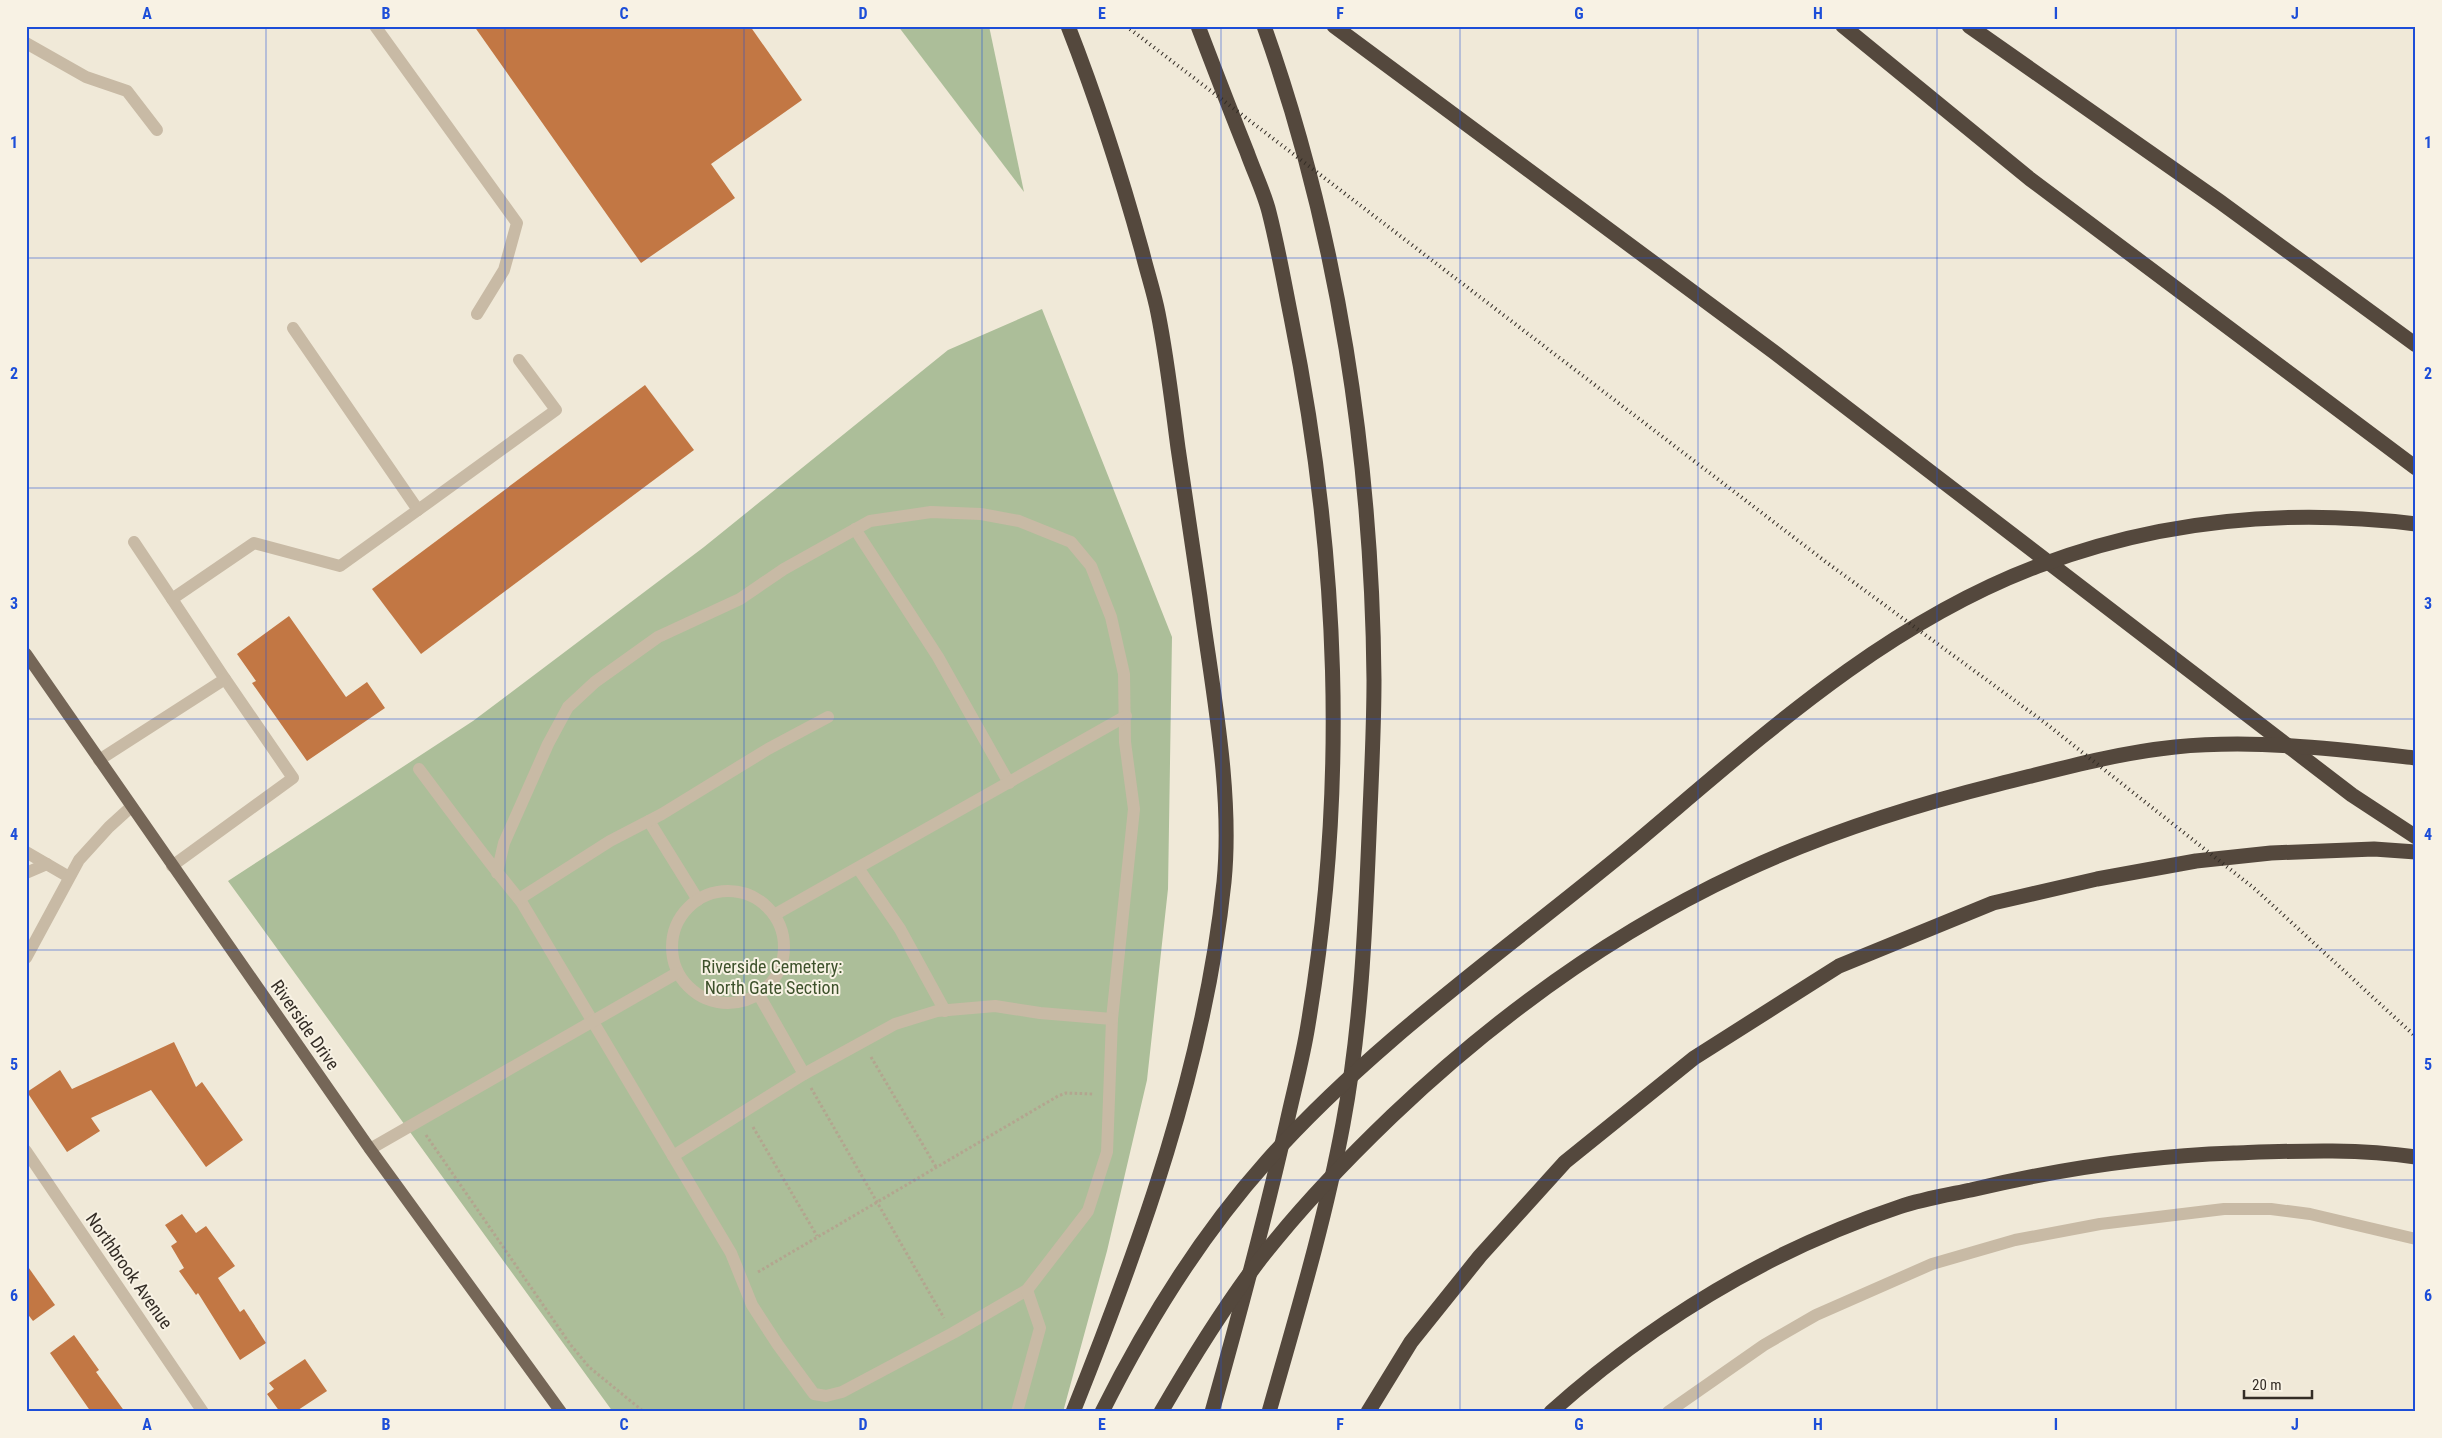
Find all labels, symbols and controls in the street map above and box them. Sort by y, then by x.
text: A [142,4,152,23]
text: B [382,4,391,23]
text: C [619,4,629,23]
text: D [858,4,868,23]
text: E [1098,4,1106,23]
text: F [1336,4,1344,23]
text: G [1574,4,1584,23]
text: H [1813,4,1823,23]
text: I [2054,4,2058,23]
text: J [2291,4,2299,23]
text: 1 [10,133,18,152]
text: 1 [2424,133,2432,152]
text: 2 [10,364,18,383]
text: 2 [2424,364,2432,383]
text: 3 [10,594,18,613]
text: 3 [2424,594,2432,613]
text: 4 [10,825,18,844]
text: 4 [2424,825,2432,844]
park label: Riverside Cemetery: North Gate Section [702,956,842,998]
street label: Riverside Drive [267,976,344,1074]
text: 5 [10,1055,18,1074]
text: 5 [2424,1055,2432,1074]
street label: Northbrook Avenue [82,1209,177,1333]
text: 6 [10,1286,18,1305]
text: 6 [2424,1286,2432,1305]
scale bar [2244,1368,2312,1400]
text: 20 m [2252,1376,2282,1394]
text: A [142,1415,152,1434]
text: B [382,1415,391,1434]
text: C [619,1415,629,1434]
text: D [858,1415,868,1434]
text: E [1098,1415,1106,1434]
text: F [1336,1415,1344,1434]
text: G [1574,1415,1584,1434]
text: H [1813,1415,1823,1434]
text: I [2054,1415,2058,1434]
text: J [2291,1415,2299,1434]

